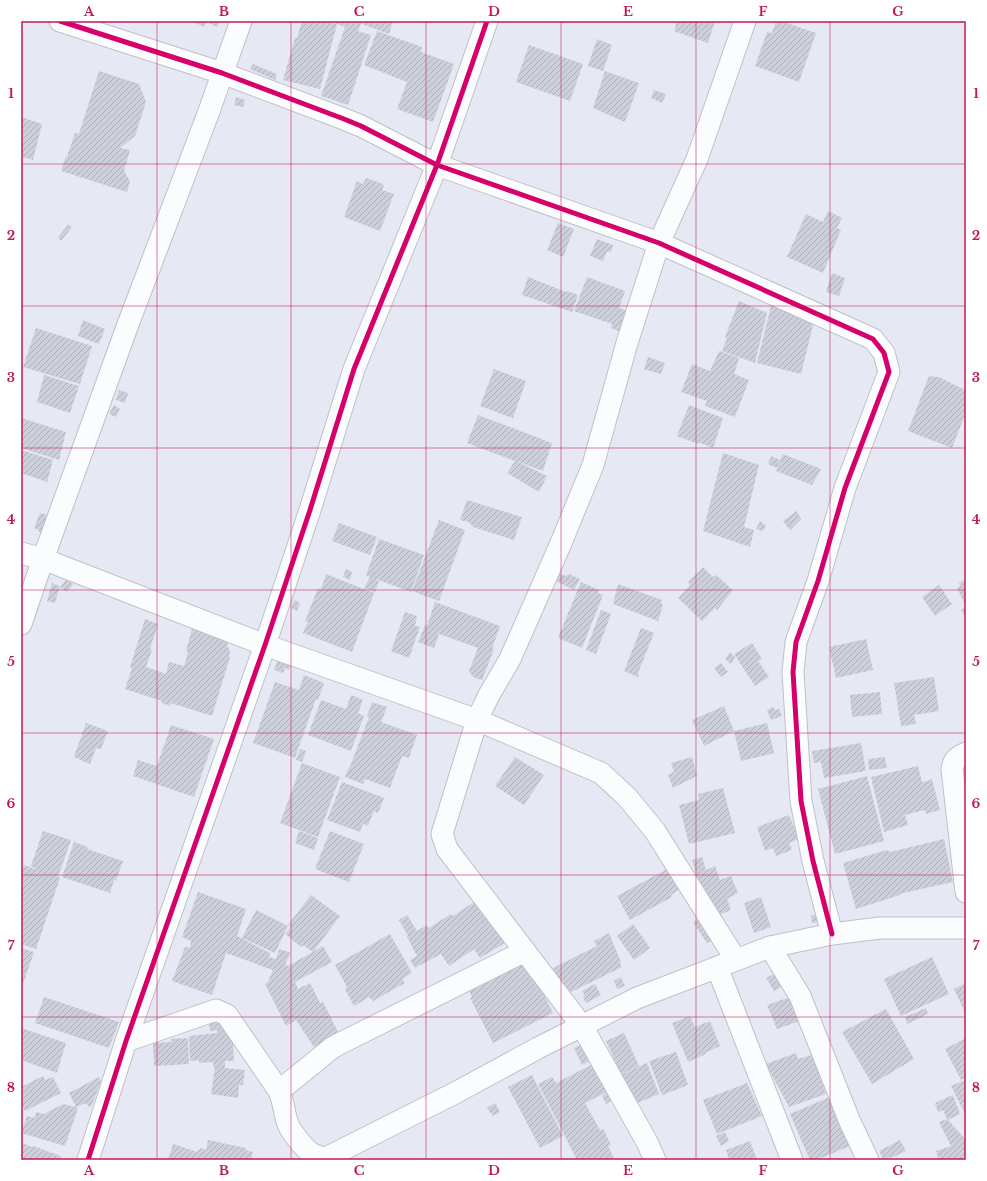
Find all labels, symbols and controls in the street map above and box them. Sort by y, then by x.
text: A [83,3,95,20]
text: B [219,3,229,20]
text: C [354,3,365,20]
text: D [488,3,500,20]
text: E [623,3,633,20]
text: F [759,3,768,20]
text: G [892,3,904,20]
text: 1 [8,85,14,102]
text: 1 [973,85,979,102]
text: 2 [7,227,15,244]
text: 2 [972,227,980,244]
text: 3 [7,369,15,386]
text: 3 [972,369,980,386]
text: 4 [7,511,16,528]
text: 4 [972,511,981,528]
text: 5 [7,653,15,670]
text: 5 [972,653,980,670]
text: 6 [7,795,16,812]
text: 6 [972,795,981,812]
text: 7 [8,937,15,954]
text: 7 [973,937,980,954]
text: 8 [7,1079,15,1096]
text: 8 [972,1079,980,1096]
text: A [83,1162,95,1179]
text: B [219,1162,229,1179]
text: C [354,1162,365,1179]
text: D [488,1162,500,1179]
text: E [623,1162,633,1179]
text: F [759,1162,768,1179]
text: G [892,1162,904,1179]

